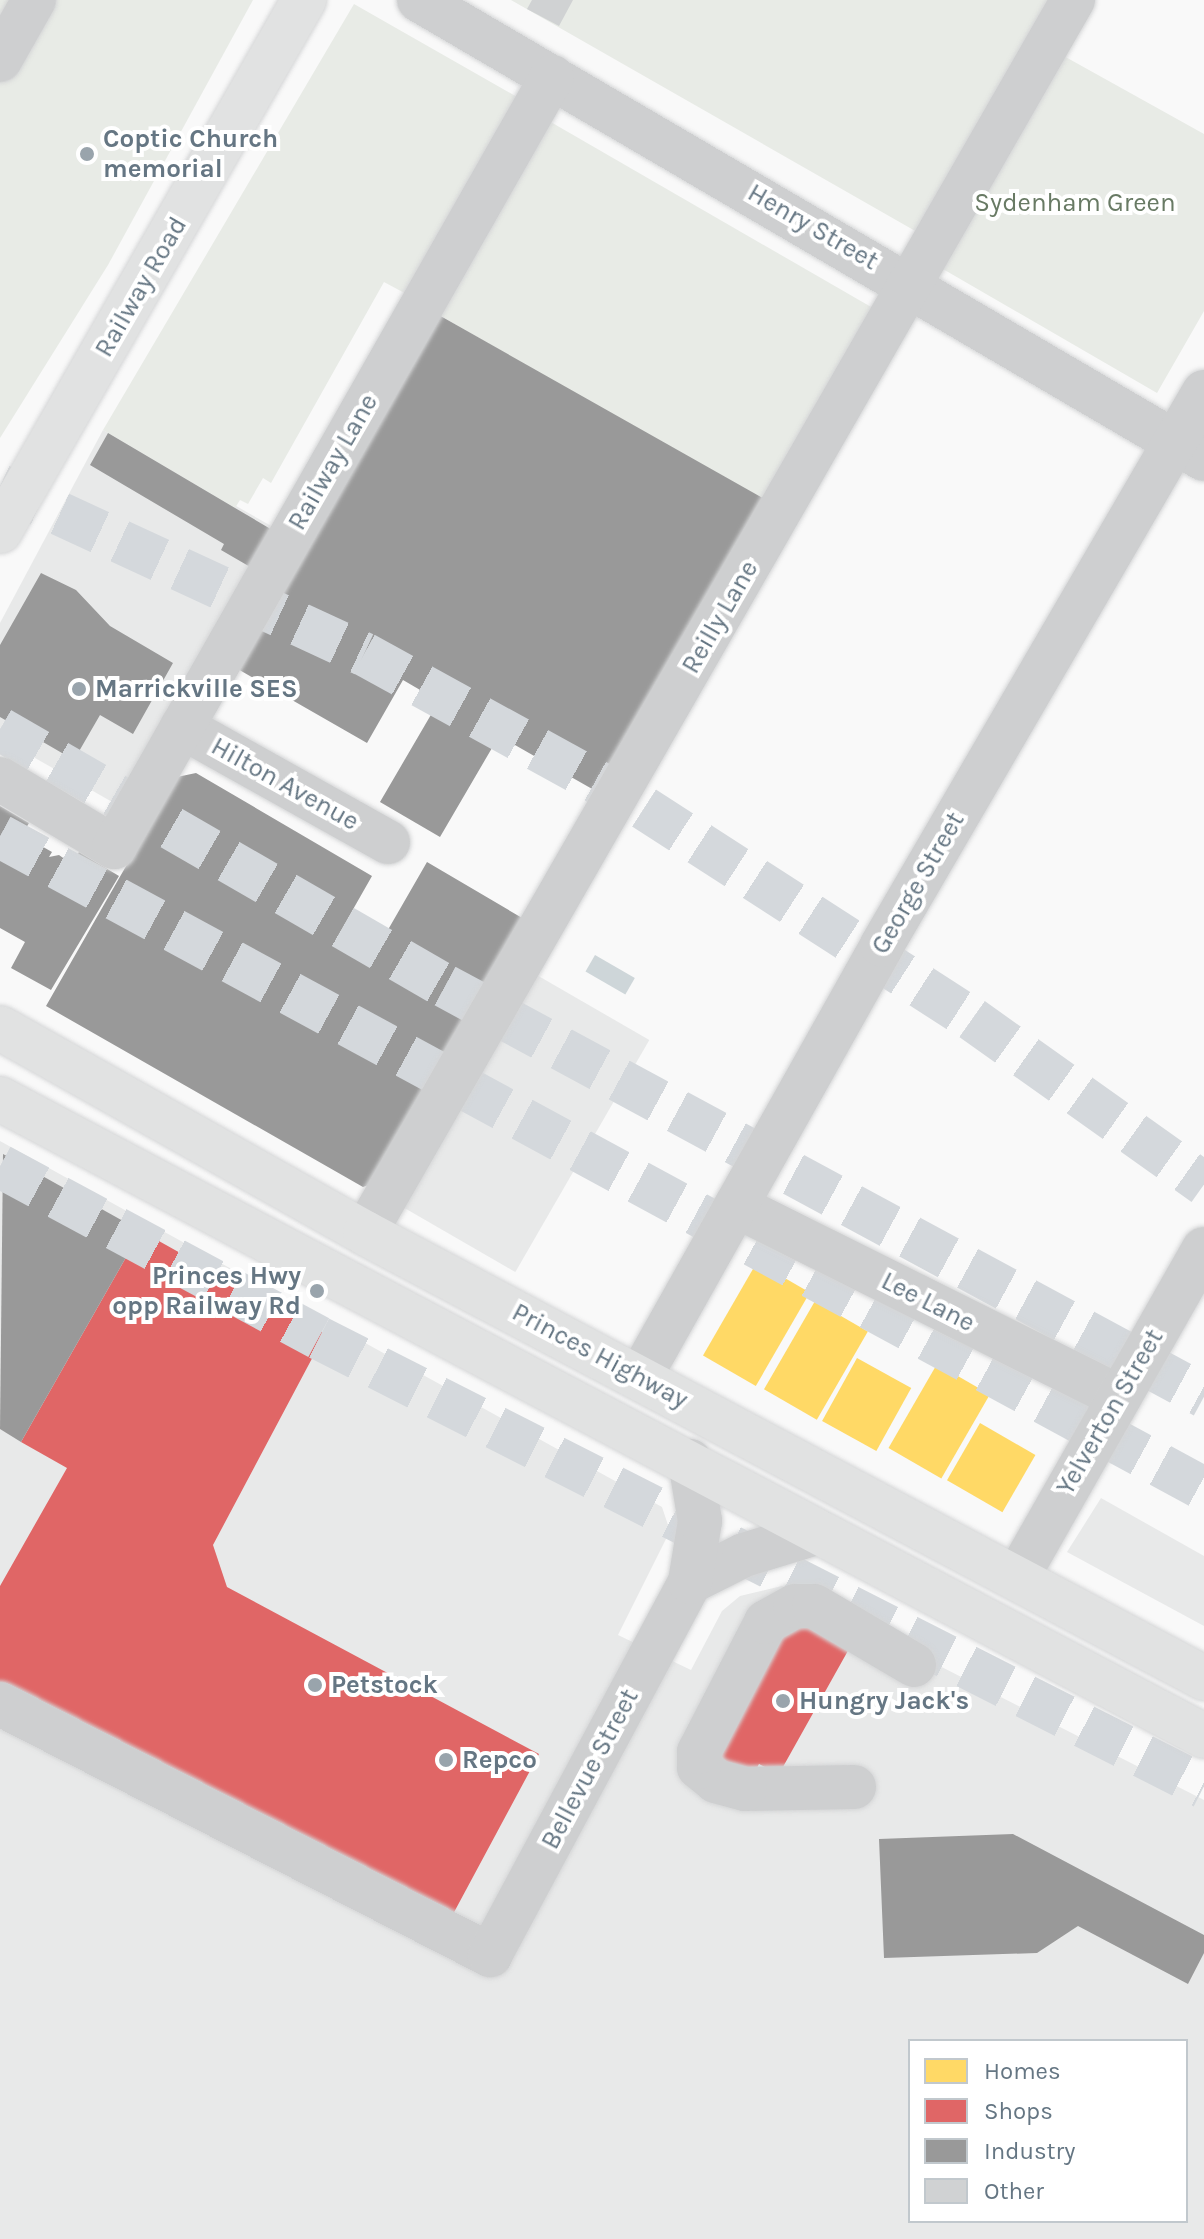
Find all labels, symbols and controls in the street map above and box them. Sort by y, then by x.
place label: Coptic Church memorial [103,123,278,184]
marker: Coptic Church memorial [78,145,96,163]
street label: Henry Street [742,177,884,277]
park label: Sydenham Green [974,187,1176,219]
street label: Railway Road [88,211,194,363]
street label: Railway Lane [281,388,385,536]
street label: Reilly Lane [675,555,765,679]
place label: Marrickville SES [95,673,298,705]
marker: Marrickville SES [70,680,88,698]
street label: Hilton Avenue [206,731,364,837]
street label: George Street [865,806,971,960]
place label: Princes Hwy opp Railway Rd [112,1260,301,1322]
street label: Lee Lane [876,1265,980,1339]
marker: Princes Hwy opp Railway Rd [308,1282,326,1300]
street label: Princes Highway [507,1297,693,1415]
street label: Yelverton Street [1050,1324,1170,1500]
place label: Petstock [331,1669,438,1701]
marker: Petstock [306,1676,324,1694]
street label: Bellevue Street [535,1683,645,1855]
place label: Hungry Jack's [799,1685,969,1717]
marker: Hungry Jack's [774,1692,792,1710]
place label: Repco [462,1744,537,1776]
marker: Repco [437,1751,455,1769]
legend [908,2039,1188,2223]
text: Homes [984,2057,1061,2085]
text: Shops [984,2097,1053,2125]
text: Industry [984,2137,1075,2165]
text: Other [984,2177,1044,2205]

